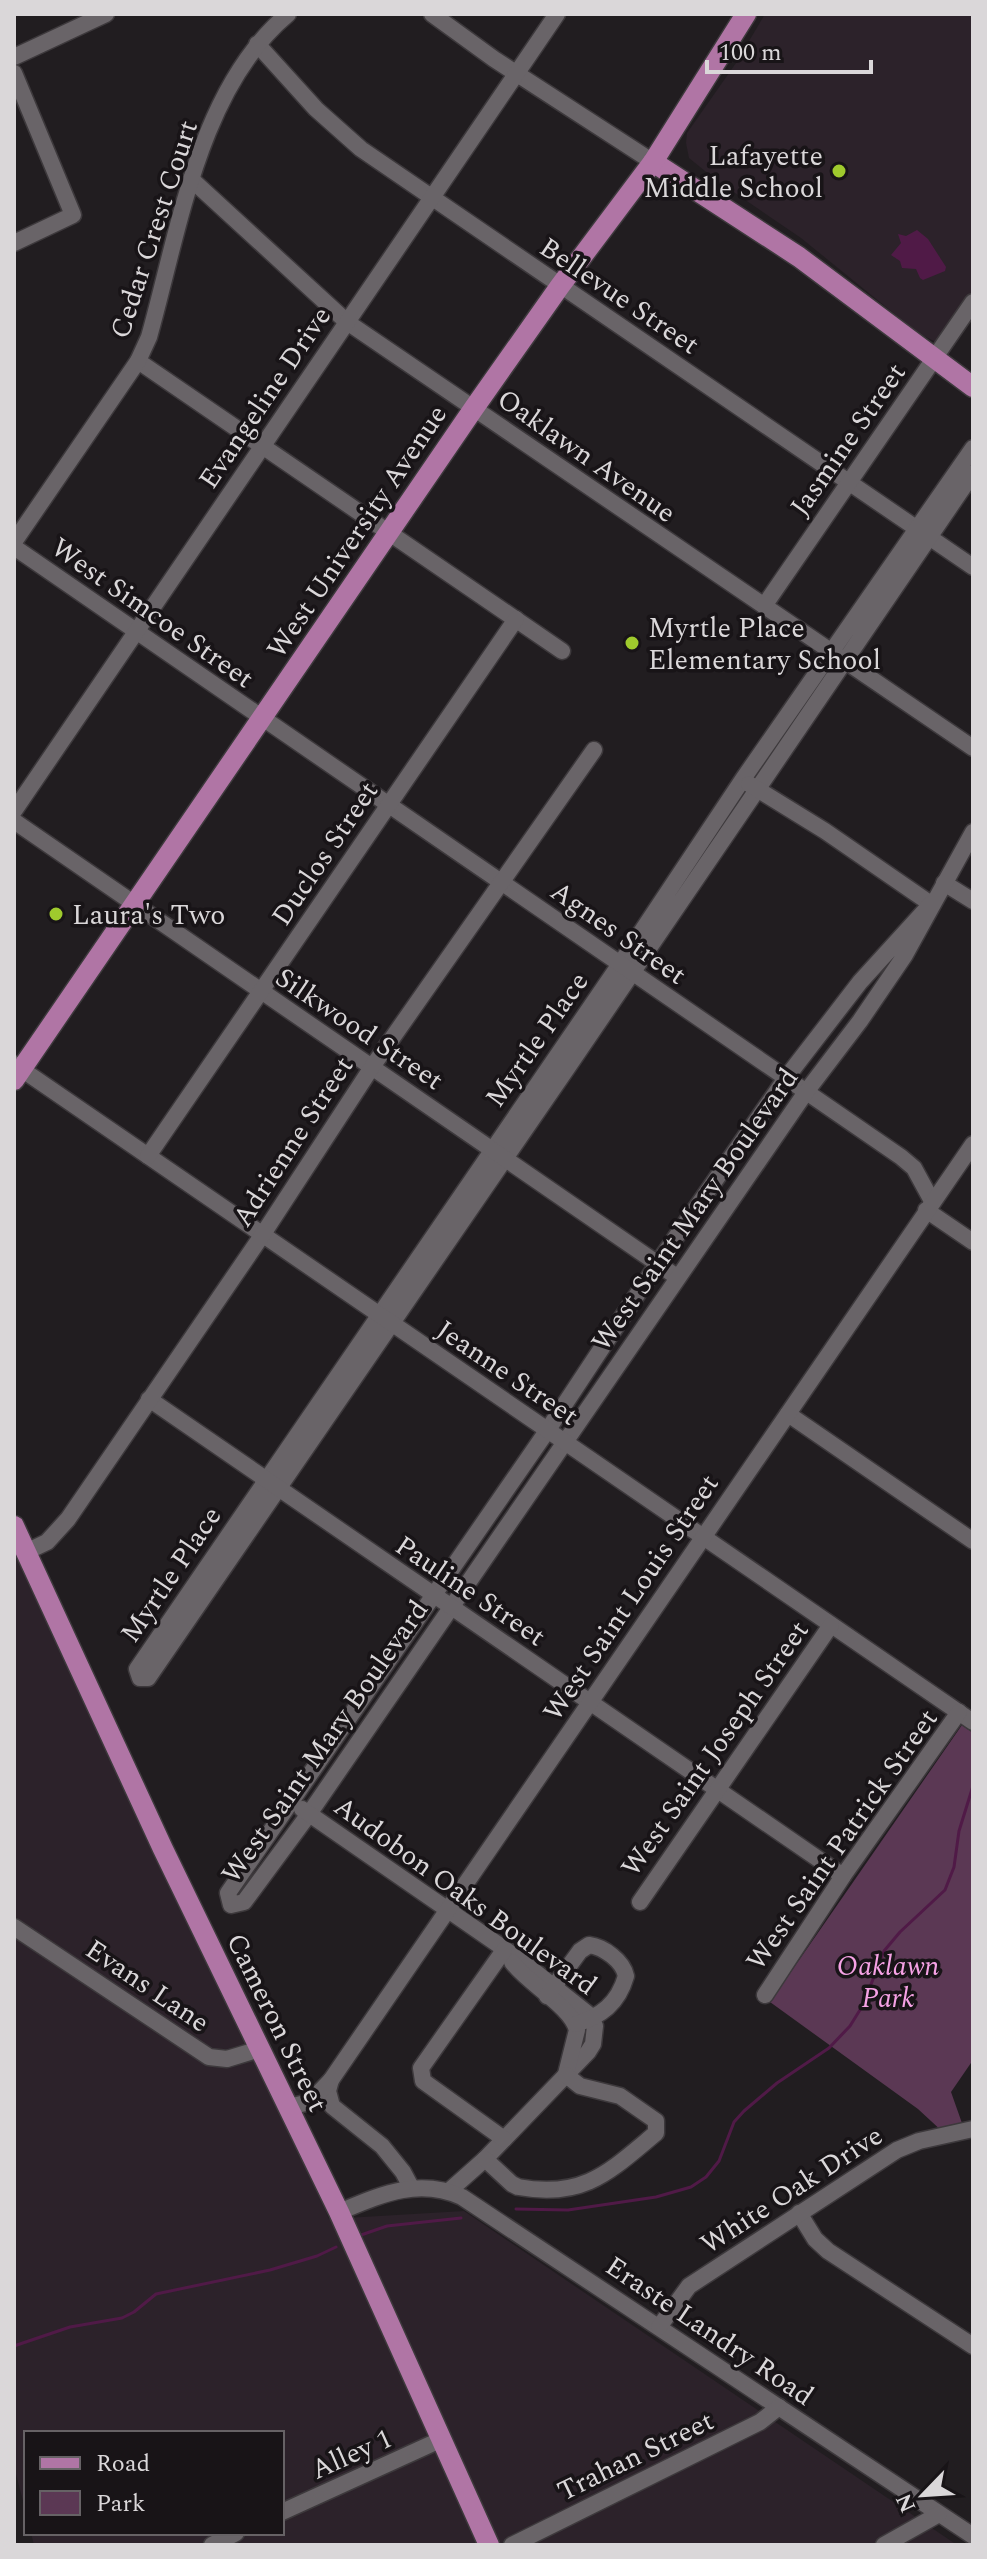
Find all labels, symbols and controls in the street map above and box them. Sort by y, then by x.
scale bar [707,24,871,74]
text: 100 m [719,35,782,71]
street label: Cedar Crest Court [99,115,210,344]
place label: Lafayette Middle School [644,135,823,210]
marker: Lafayette Middle School [830,162,848,180]
street label: Bellevue Street [530,227,708,366]
street label: Evangeline Drive [188,298,342,498]
street label: Jasmine Street [779,354,917,525]
street label: Oaklawn Avenue [488,378,685,534]
street label: West University Avenue [256,396,458,667]
street label: West Simcoe Street [42,527,263,700]
place label: Myrtle Place Elementary School [648,607,881,682]
marker: Myrtle Place Elementary School [623,634,641,652]
street label: Duclos Street [261,773,390,935]
street label: Agnes Street [541,870,695,996]
place label: Laura's Two [72,894,225,937]
marker: Laura's Two [47,905,65,923]
street label: Silkwood Street [266,957,452,1102]
street label: Myrtle Place [475,963,600,1116]
street label: Adrienne Street [222,1048,365,1236]
street label: West Saint Mary Boulevard [581,1059,810,1360]
street label: Jeanne Street [427,1309,587,1437]
street label: West Saint Louis Street [532,1465,730,1730]
street label: Myrtle Place [110,1498,233,1652]
street label: Pauline Street [386,1525,554,1658]
street label: West Saint Mary Boulevard [211,1591,440,1892]
street label: West Saint Joseph Street [610,1612,820,1886]
street label: West Saint Patrick Street [735,1700,949,1980]
street label: Audobon Oaks Boulevard [324,1786,606,2007]
street label: Cameron Street [215,1926,339,2120]
street label: Evans Lane [76,1929,218,2044]
park label: Oaklawn Park [837,1945,940,2020]
street label: White Oak Drive [692,2115,892,2266]
street label: Eraste Landry Road [596,2245,822,2417]
street label: Trahan Street [550,2400,721,2513]
street label: Alley 1 [304,2417,399,2491]
legend [24,2431,284,2535]
text: Road [96,2446,150,2482]
north arrow [883,2455,963,2535]
text: Park [96,2486,146,2522]
text: N [887,2488,925,2518]

